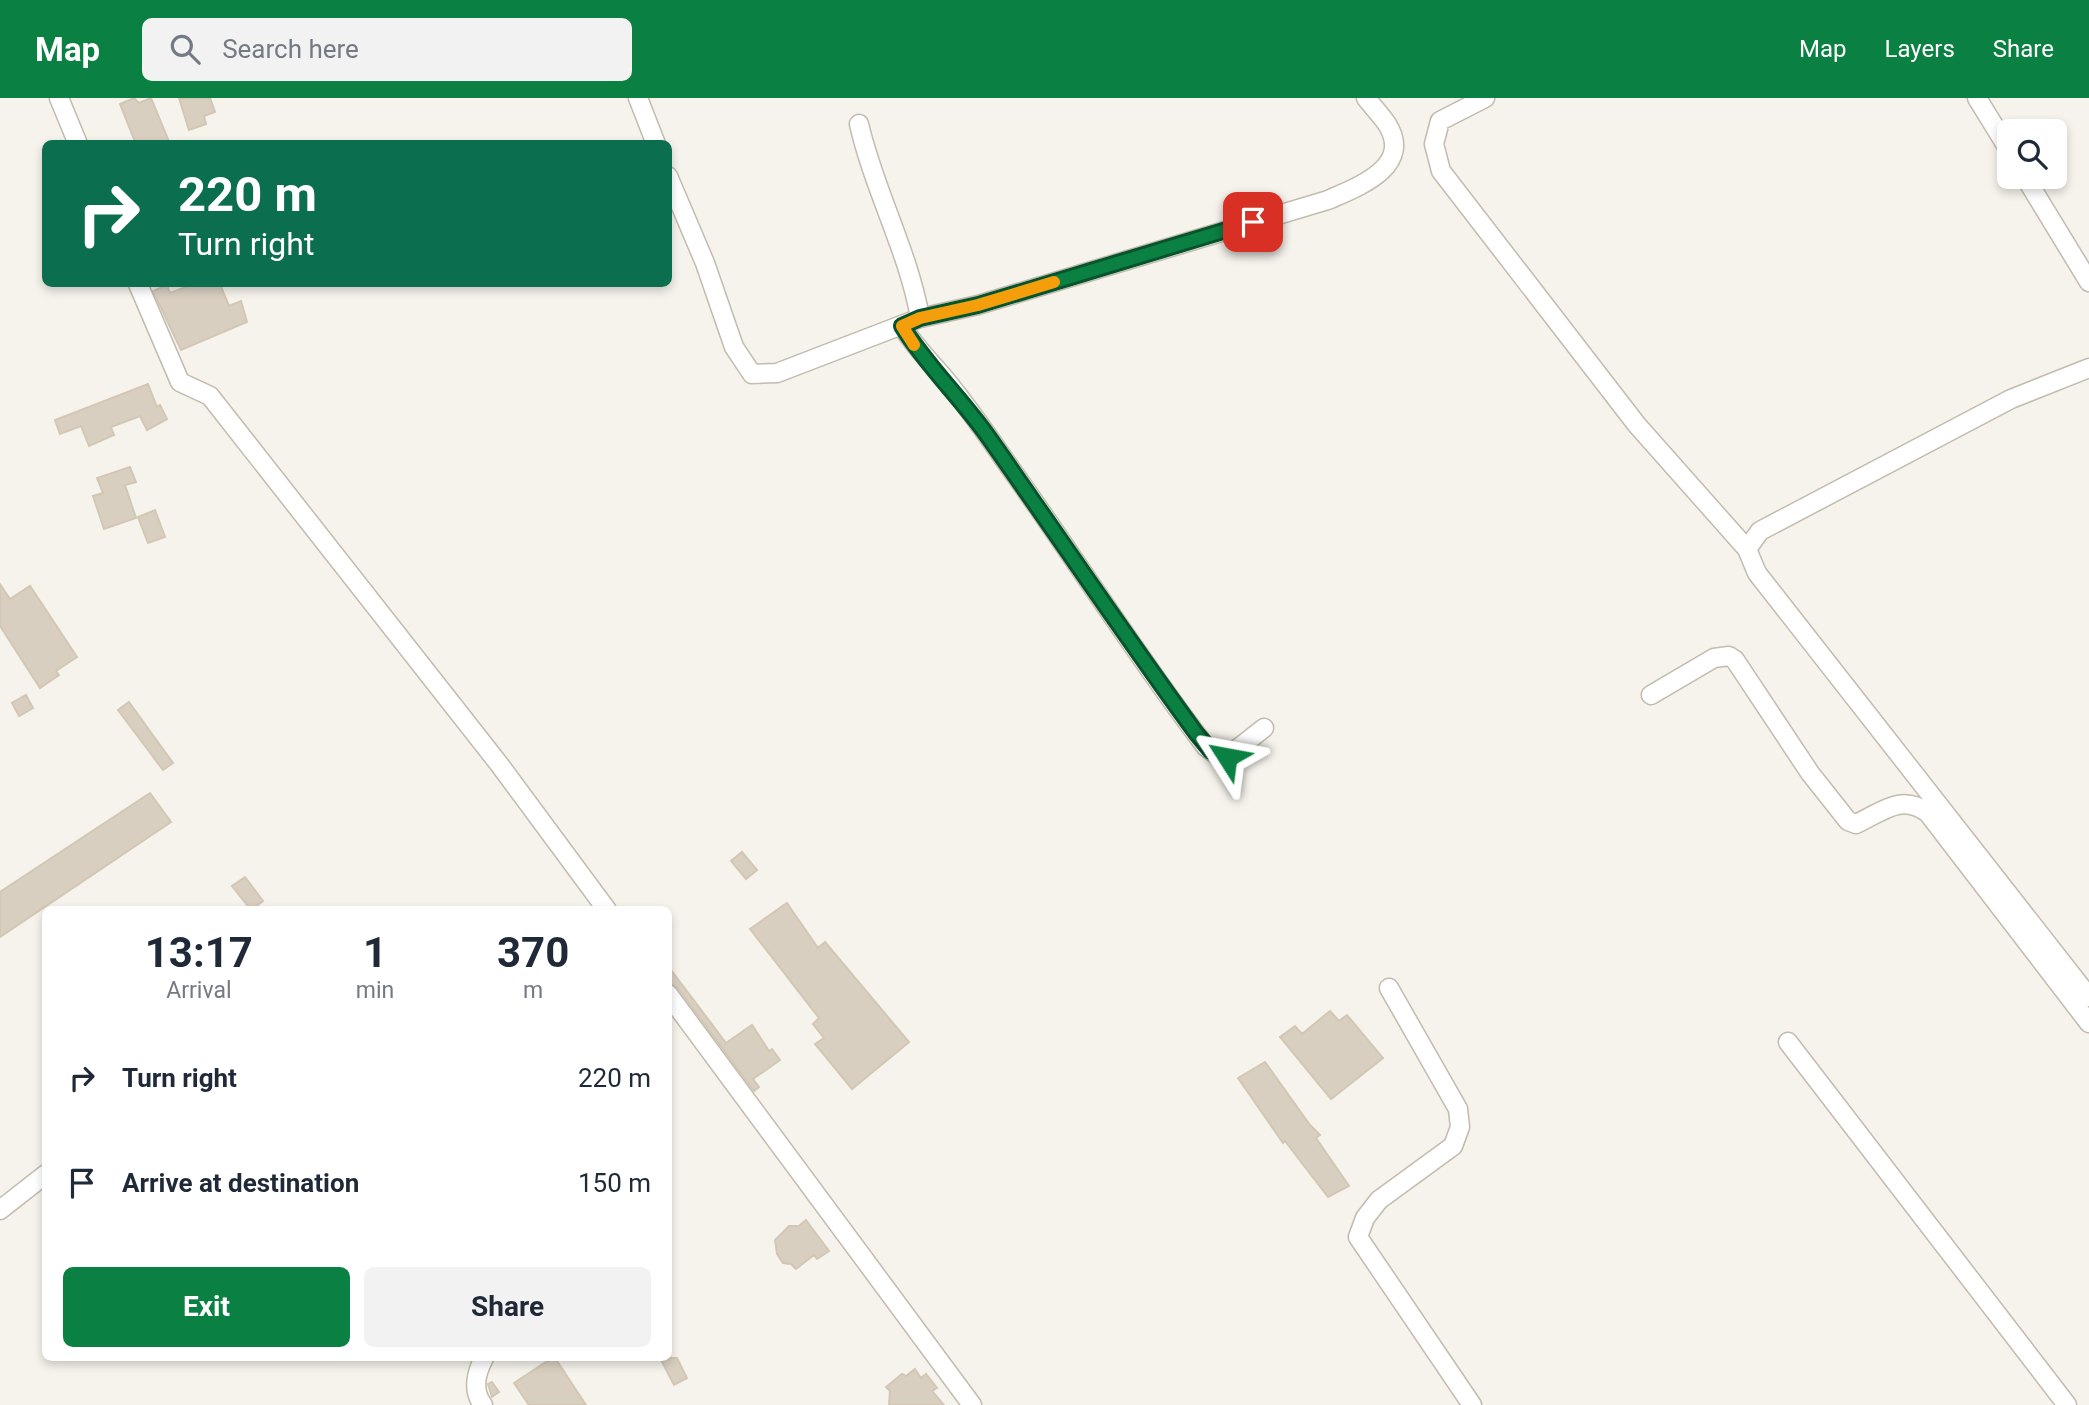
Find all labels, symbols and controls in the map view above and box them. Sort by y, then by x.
search box [142,18,632,81]
text: Map [35,30,100,69]
icon: search [166,30,204,68]
text: Search here [222,34,359,64]
text: Map [1799,35,1847,63]
text: Layers [1885,35,1955,63]
text: Share [1993,35,2054,63]
map controls [1997,119,2067,189]
button: search [1997,119,2067,189]
text: 220 m [178,166,317,223]
icon: right [63,168,154,259]
pin [1223,192,1283,252]
icon: arrive [1234,203,1272,241]
text: Turn right [178,225,314,263]
position arrow [1190,720,1264,794]
text: 13:17 [145,928,253,977]
text: 1 [363,928,387,977]
text: 370 [497,928,569,977]
text: Arrival [166,977,232,1004]
text: min [356,977,394,1004]
text: m [523,977,543,1004]
icon: right [63,1059,101,1097]
text: Turn right [122,1063,237,1093]
text: 220 m [578,1063,651,1093]
icon: arrive [63,1164,101,1202]
text: Arrive at destination [122,1168,359,1198]
text: 150 m [578,1168,651,1198]
button: Exit [63,1267,350,1347]
button: Share [364,1267,651,1347]

